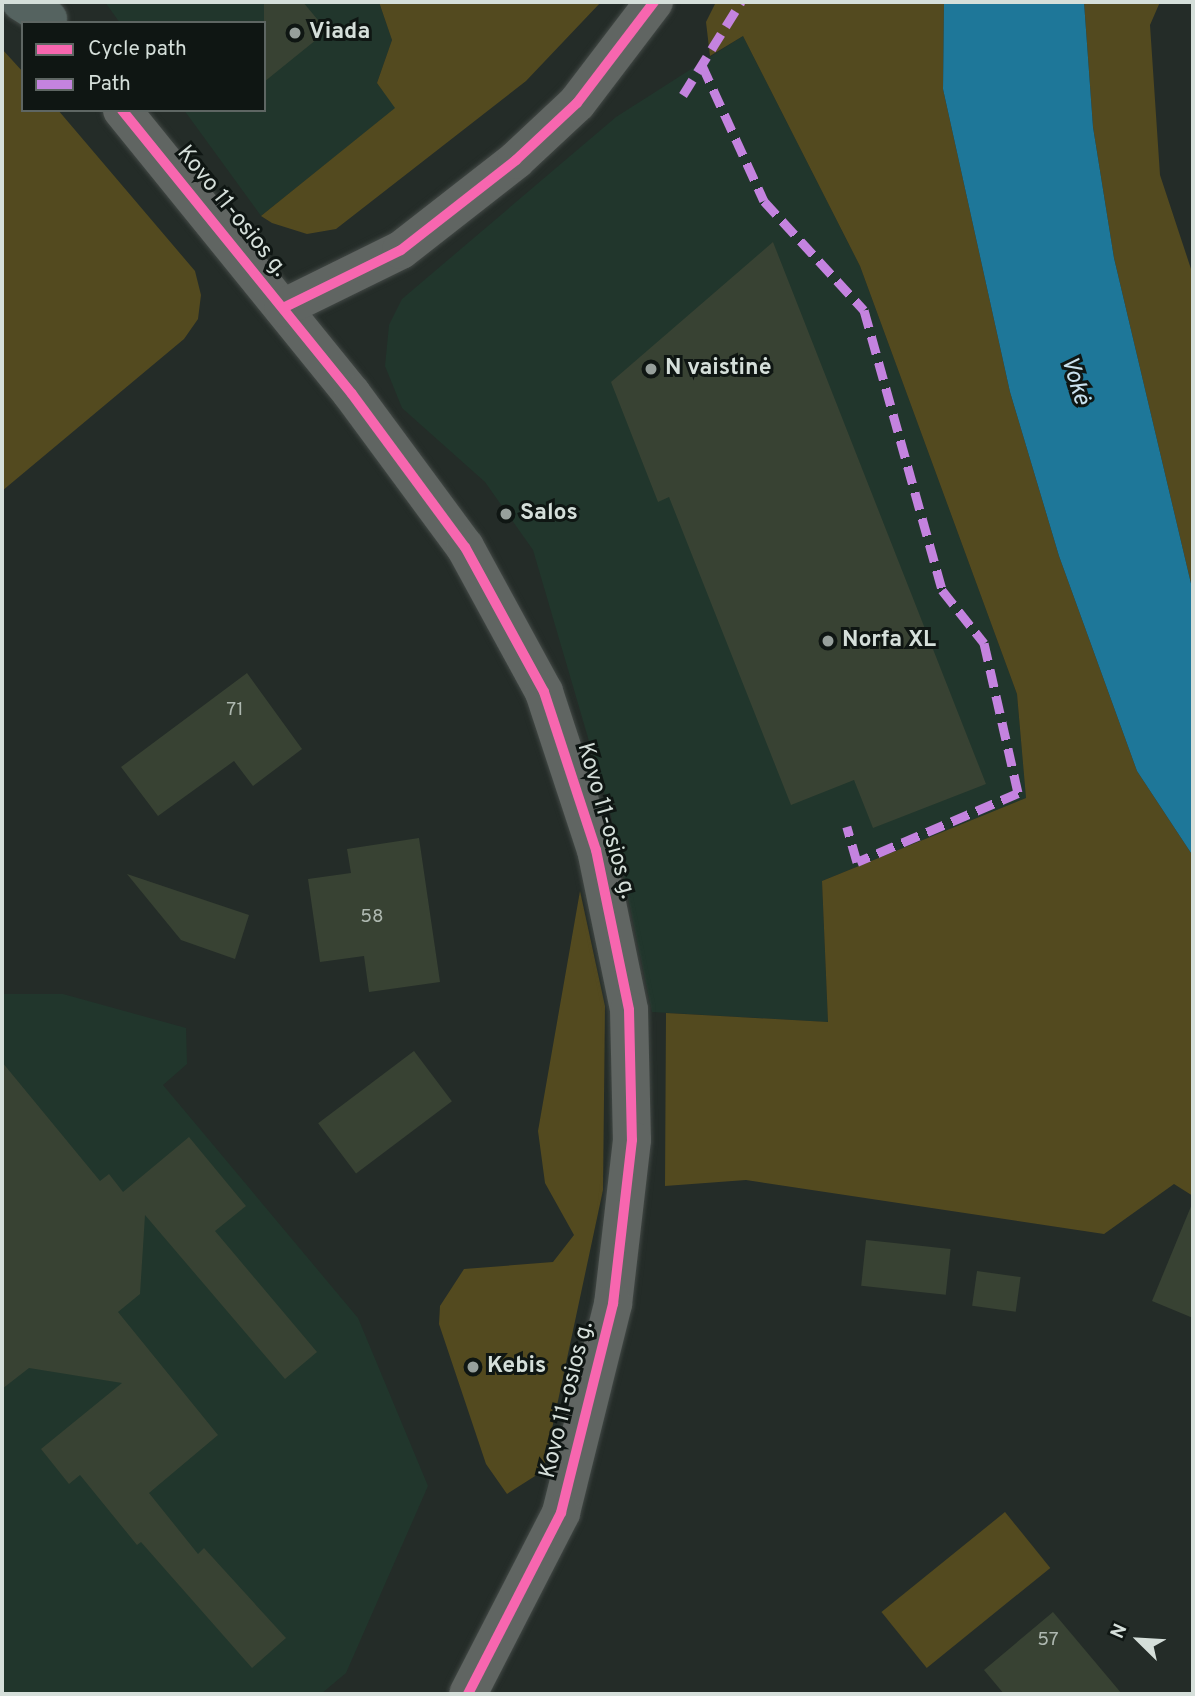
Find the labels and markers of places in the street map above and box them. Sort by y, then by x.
place label: Viada [309,19,370,47]
marker: Viada [287,25,303,41]
place label: N vaistinė [665,355,772,383]
marker: N vaistinė [643,361,659,377]
place label: Salos [520,500,578,528]
marker: Salos [498,506,514,522]
place label: Norfa XL [842,627,936,655]
marker: Norfa XL [820,633,836,649]
place label: Kebis [487,1353,546,1381]
marker: Kebis [465,1359,481,1375]

